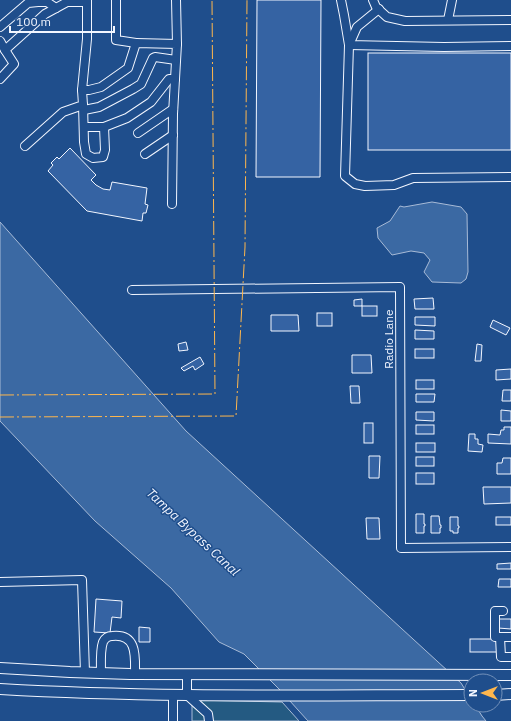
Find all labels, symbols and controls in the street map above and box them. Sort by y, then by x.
scale bar [10,8,114,34]
text: 100 m [16,14,51,29]
street label: Radio Lane [381,309,396,369]
water label: Tampa Bypass Canal [143,484,244,580]
north arrow [463,673,503,713]
text: N [466,689,480,697]

